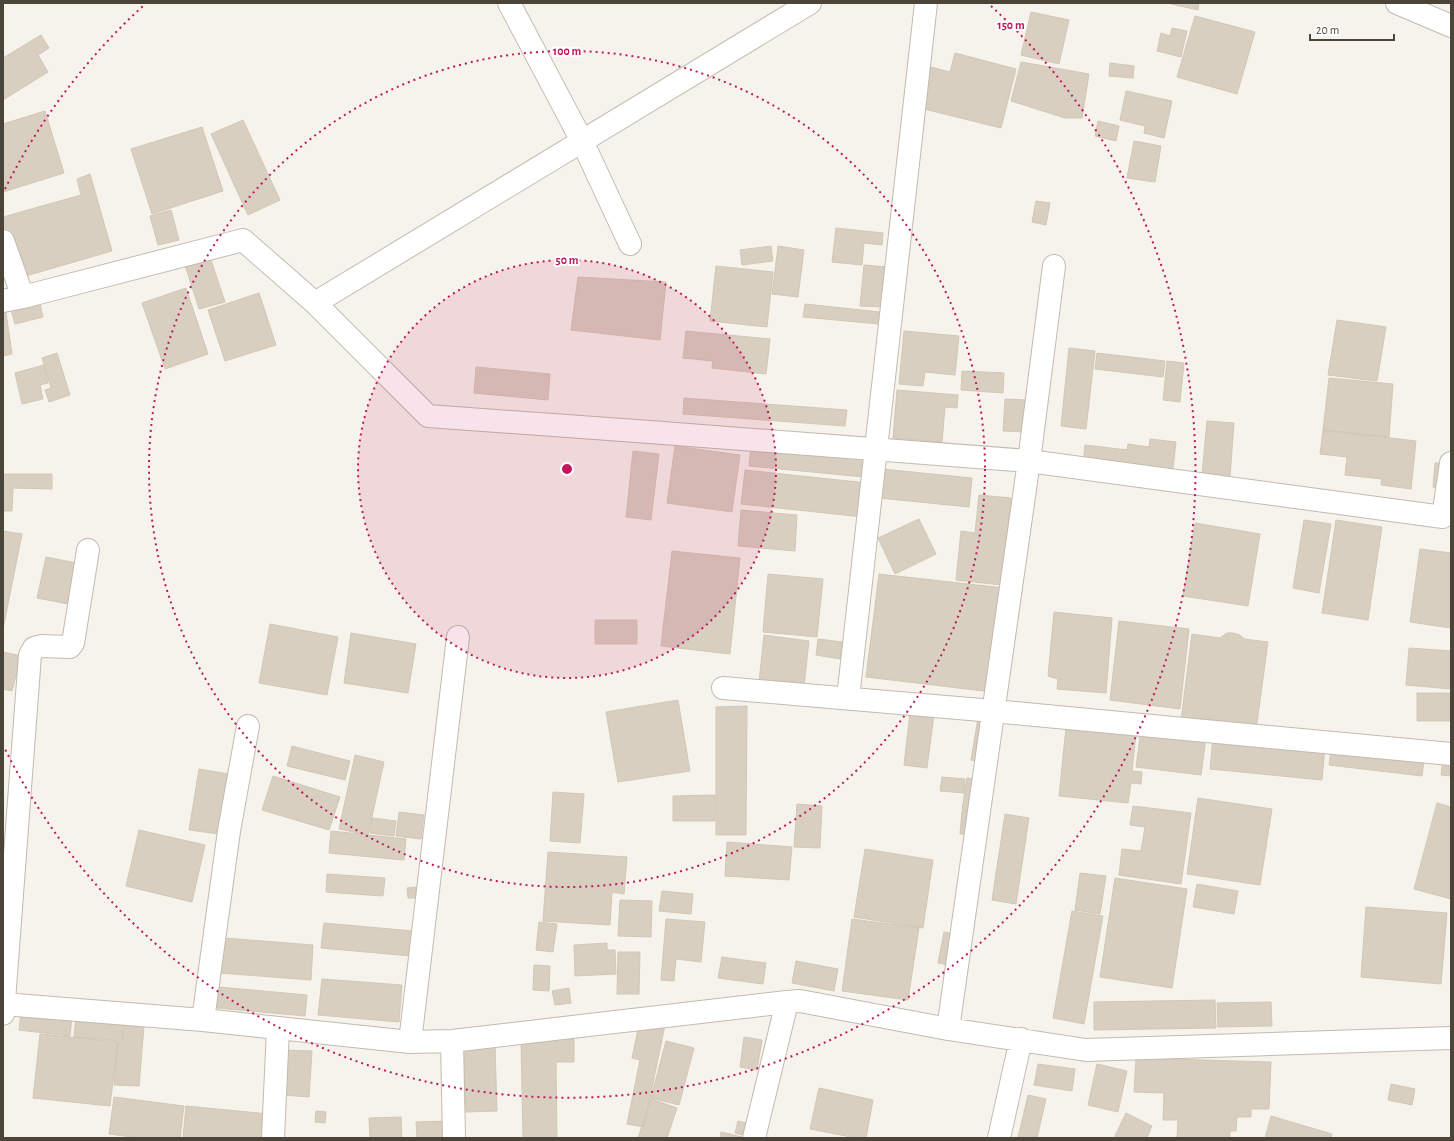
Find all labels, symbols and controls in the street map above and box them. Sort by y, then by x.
scale bar [1310,16,1394,42]
text: 150 m [997,19,1025,31]
text: 20 m [1316,24,1339,36]
text: 100 m [553,45,581,57]
text: 50 m [556,254,579,266]
centre of rings [560,462,574,476]

